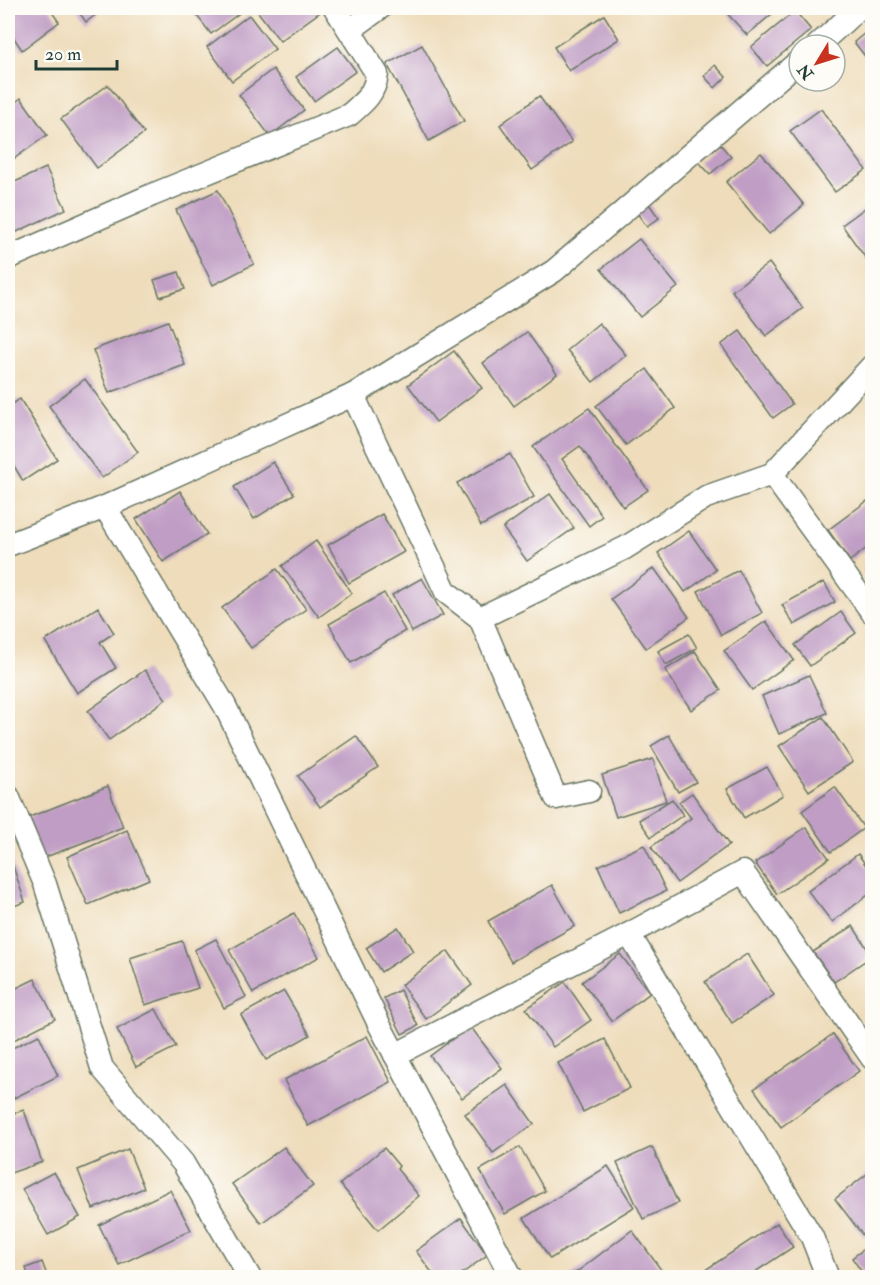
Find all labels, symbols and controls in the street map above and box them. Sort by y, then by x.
scale bar [36,33,117,71]
north arrow [787,33,847,93]
text: 20 m [45,43,81,66]
text: N [793,59,819,84]

